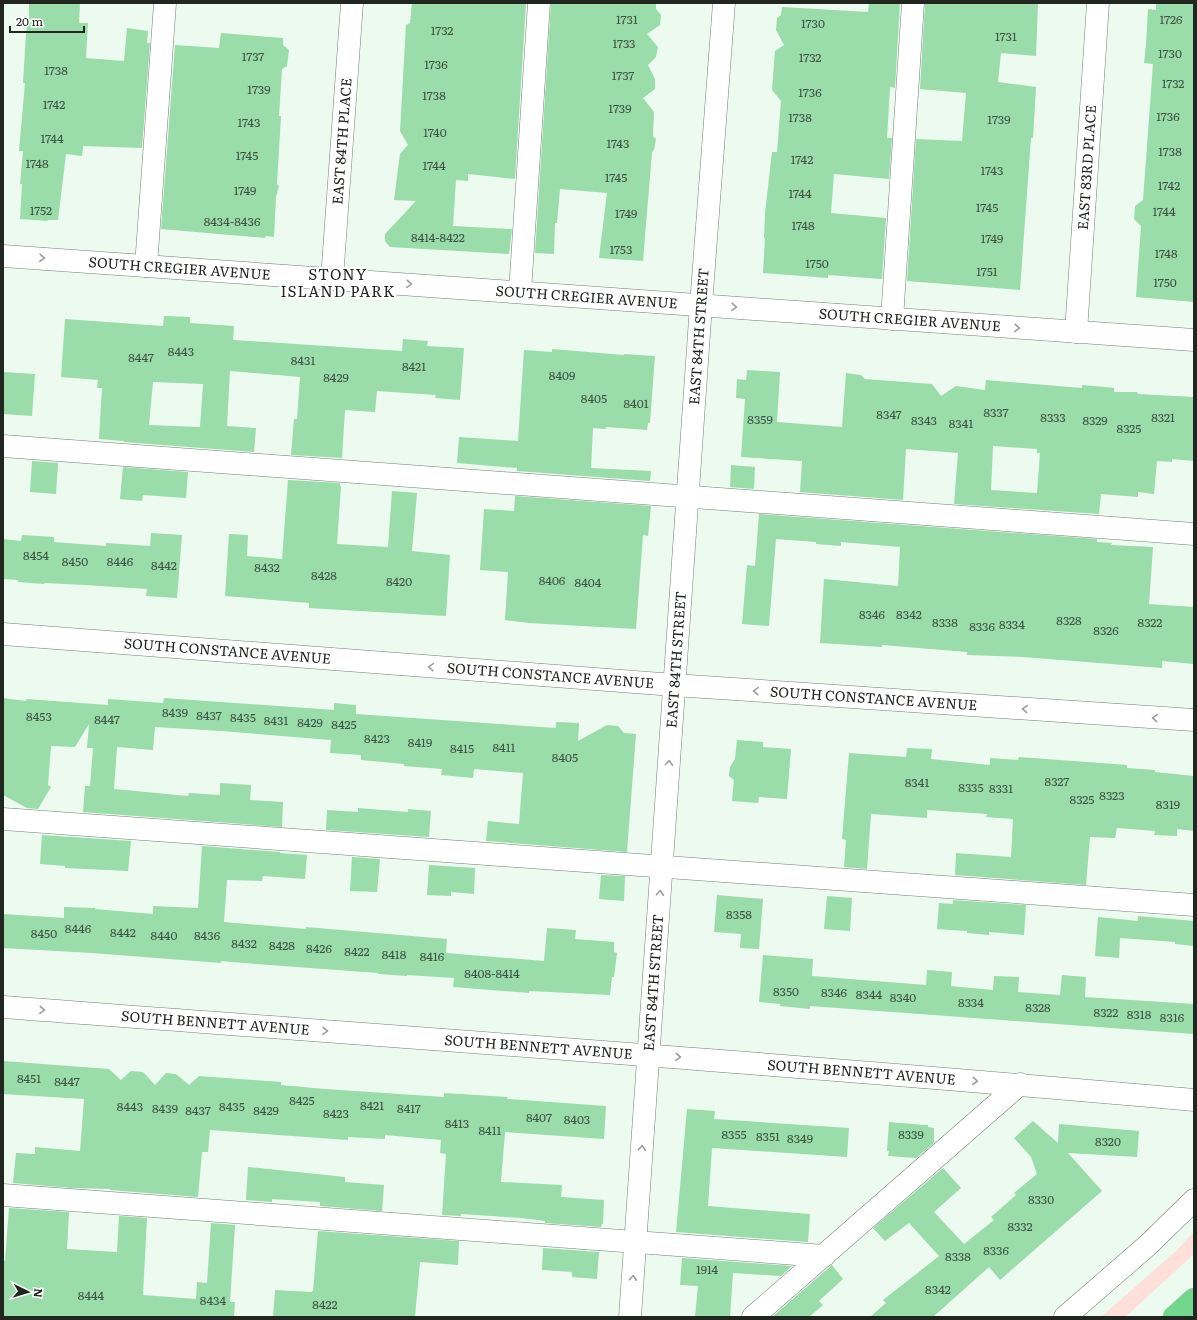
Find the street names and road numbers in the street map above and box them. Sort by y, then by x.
street label: EAST 84TH PLACE [326,77,356,205]
street label: EAST 83RD PLACE [1072,104,1100,231]
street label: SOUTH CREGIER AVENUE [88,251,271,284]
street label: EAST 84TH STREET [683,267,713,405]
street label: SOUTH CREGIER AVENUE [495,280,678,313]
street label: SOUTH CREGIER AVENUE [818,303,1002,335]
street label: EAST 84TH STREET [660,590,690,729]
street label: SOUTH CONSTANCE AVENUE [123,632,332,668]
street label: SOUTH CONSTANCE AVENUE [446,657,655,692]
street label: SOUTH CONSTANCE AVENUE [769,680,978,714]
street label: EAST 84TH STREET [638,914,667,1052]
street label: SOUTH BENNETT AVENUE [121,1005,310,1039]
street label: SOUTH BENNETT AVENUE [444,1029,634,1063]
street label: SOUTH BENNETT AVENUE [767,1054,957,1089]

